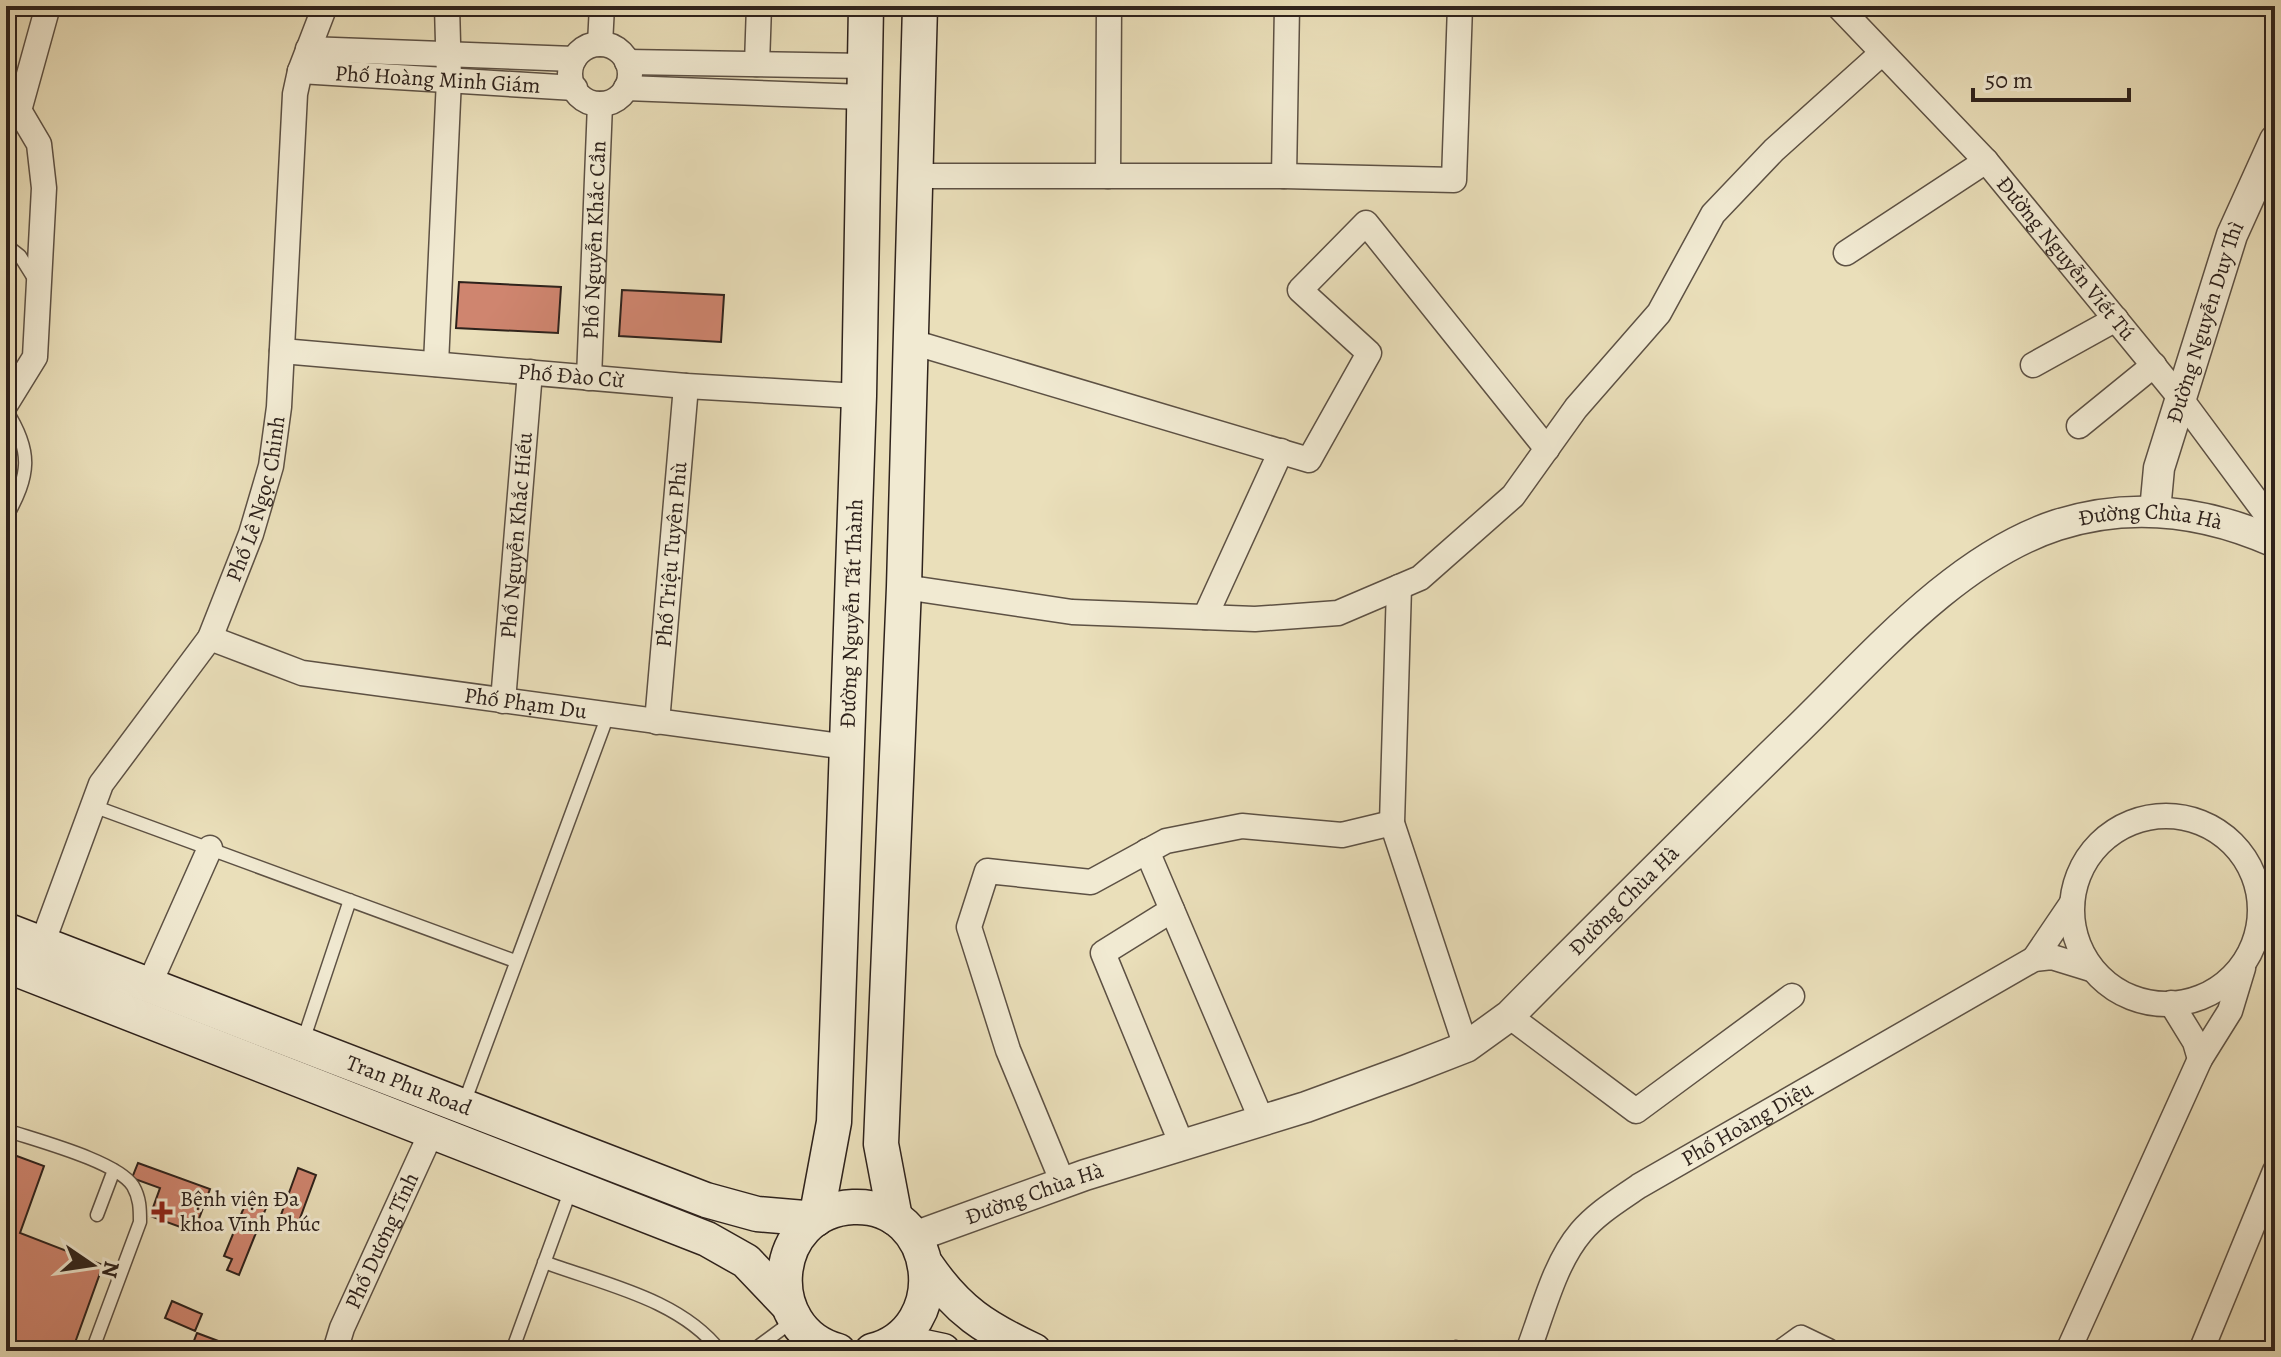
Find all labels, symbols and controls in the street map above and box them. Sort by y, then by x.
scale bar [1973,52,2129,102]
street label: Phố Hoàng Minh Giám [334,58,541,101]
text: 50 m [1985,64,2033,96]
street label: Phố Nguyễn Khắc Cần [576,140,614,340]
street label: Đường Nguyễn Viết Tú [1989,170,2142,347]
street label: Đường Nguyễn Duy Thì [2159,216,2251,427]
street label: Phố Đào Cừ [517,356,625,396]
street label: Phố Lê Ngọc Chinh [219,414,293,586]
street label: Phố Nguyễn Khắc Hiếu [493,431,540,640]
street label: Phố Triệu Tuyên Phù [648,461,694,649]
street label: Đường Chùa Hà [2076,497,2227,538]
street label: Đường Nguyễn Tất Thành [833,498,870,728]
street label: Phố Phạm Du [462,680,589,727]
street label: Đường Chùa Hà [1562,838,1686,962]
street label: Tran Phu Road [342,1048,476,1123]
street label: Phố Hoàng Diệu [1676,1074,1819,1174]
street label: Đường Chùa Hà [961,1155,1108,1232]
street label: Phố Dương Tĩnh [338,1167,426,1314]
place label: Bệnh viện Đa khoa Vĩnh Phúc [180,1184,320,1239]
marker: Bệnh viện Đa khoa Vĩnh Phúc [151,1201,173,1223]
north arrow [52,1225,132,1305]
text: N [94,1258,127,1280]

